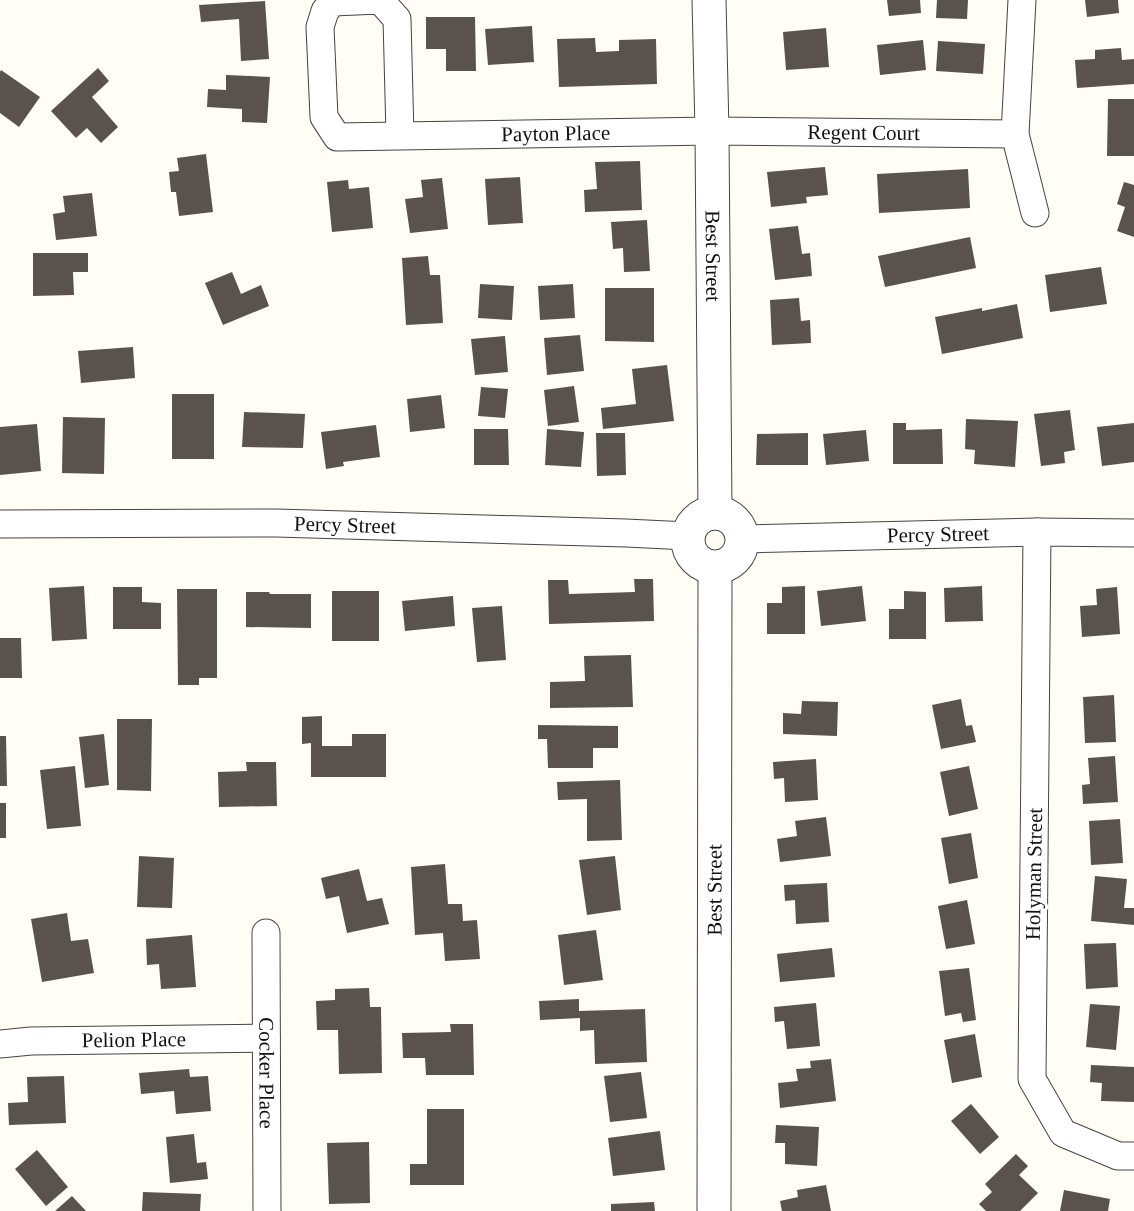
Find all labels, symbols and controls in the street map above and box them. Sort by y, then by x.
street label: Regent Court [807,120,920,145]
street label: Payton Place [501,121,610,146]
street label: Best Street [701,210,725,302]
street label: Percy Street [294,512,397,538]
street label: Percy Street [887,521,989,548]
street label: Holyman Street [1021,807,1047,940]
street label: Best Street [702,844,727,936]
street label: Cocker Place [254,1017,279,1129]
street label: Pelion Place [81,1027,186,1052]

